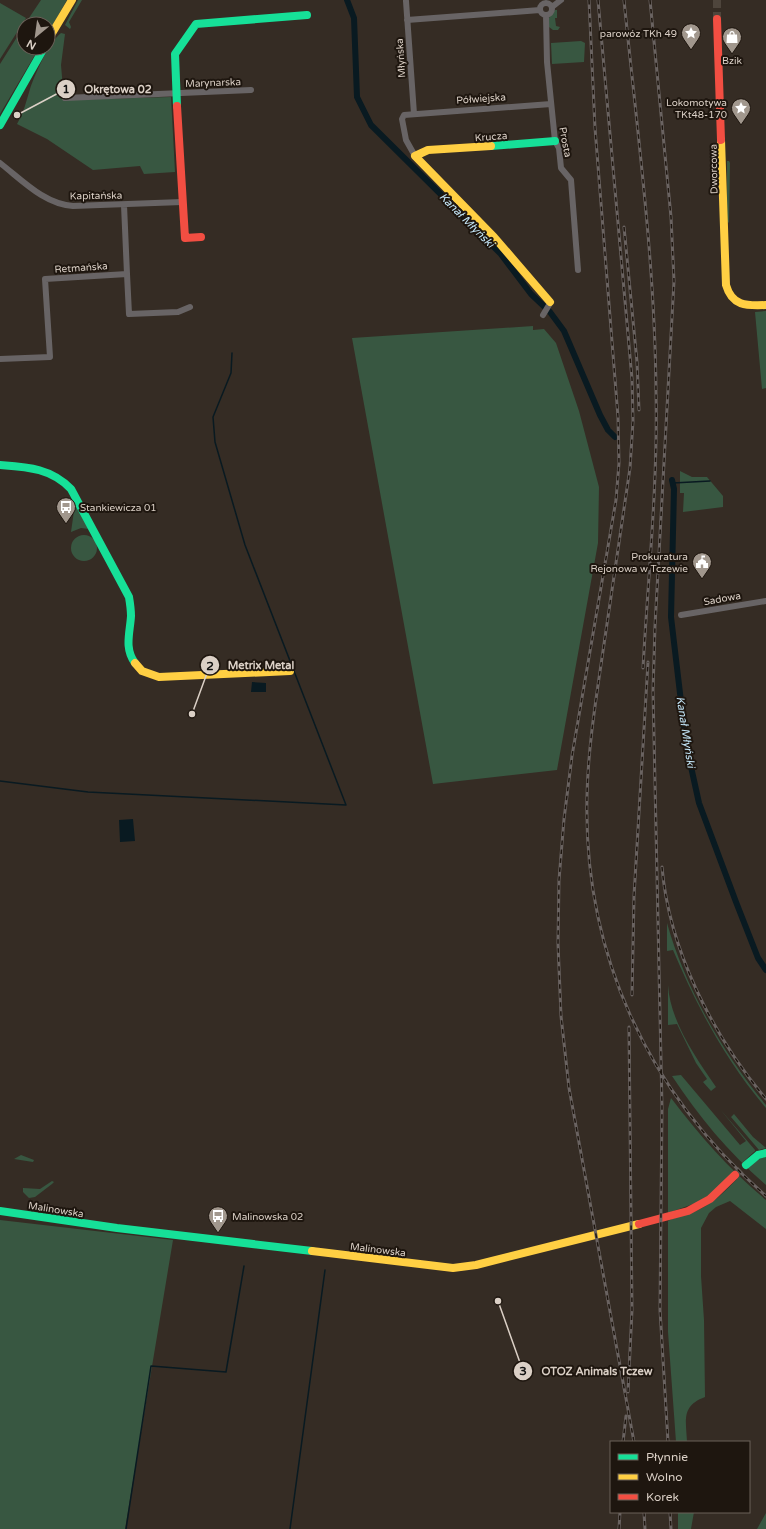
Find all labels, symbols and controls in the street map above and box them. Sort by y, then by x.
north arrow [16,16,56,56]
place icon: parowóz TKh 49 [680,22,702,50]
shop icon: Bzik [721,26,743,54]
place label: parowóz TKh 49 [600,28,677,40]
text: N [24,36,38,52]
street label: Młyńska [394,38,408,78]
place label: Bzik [722,55,742,67]
street label: Marynarska [185,76,241,90]
callout: Okrętowa 02 [56,77,160,100]
text: 1 [62,82,70,96]
text: Okrętowa 02 [84,83,152,96]
street label: Półwiejska [456,91,506,107]
place label: Lokomotywa TKt48-170 [666,97,727,121]
place icon: Lokomotywa TKt48-170 [730,97,752,125]
street label: Prosta [556,126,574,158]
street label: Krucza [474,130,508,144]
street label: Dworcowa [708,144,720,194]
street label: Kapitańska [70,190,122,202]
water label: Kanał Młyński [437,190,498,251]
street label: Retmańska [54,260,108,276]
bus stop icon: Stankiewicza 01 [55,496,77,524]
place label: Stankiewicza 01 [80,502,157,514]
place label: Prokuratura Rejonowa w Tczewie [590,551,688,575]
public building icon: Prokuratura Rejonowa w Tczewie [691,551,713,579]
street label: Sadowa [703,590,742,608]
callout: Metrix Metal [200,654,302,677]
text: 2 [206,659,214,673]
text: Metrix Metal [228,659,295,672]
water label: Kanał Młyński [673,695,698,770]
street label: Malinowska [27,1200,84,1220]
bus stop icon: Malinowska 02 [207,1205,229,1233]
place label: Malinowska 02 [232,1211,303,1223]
street label: Malinowska [349,1241,406,1259]
callout: OTOZ Animals Tczew [513,1360,660,1383]
text: 3 [519,1364,527,1378]
text: OTOZ Animals Tczew [542,1365,653,1378]
legend [610,1441,750,1513]
text: Płynnie [646,1450,688,1464]
text: Wolno [646,1470,682,1484]
text: Korek [646,1490,680,1504]

